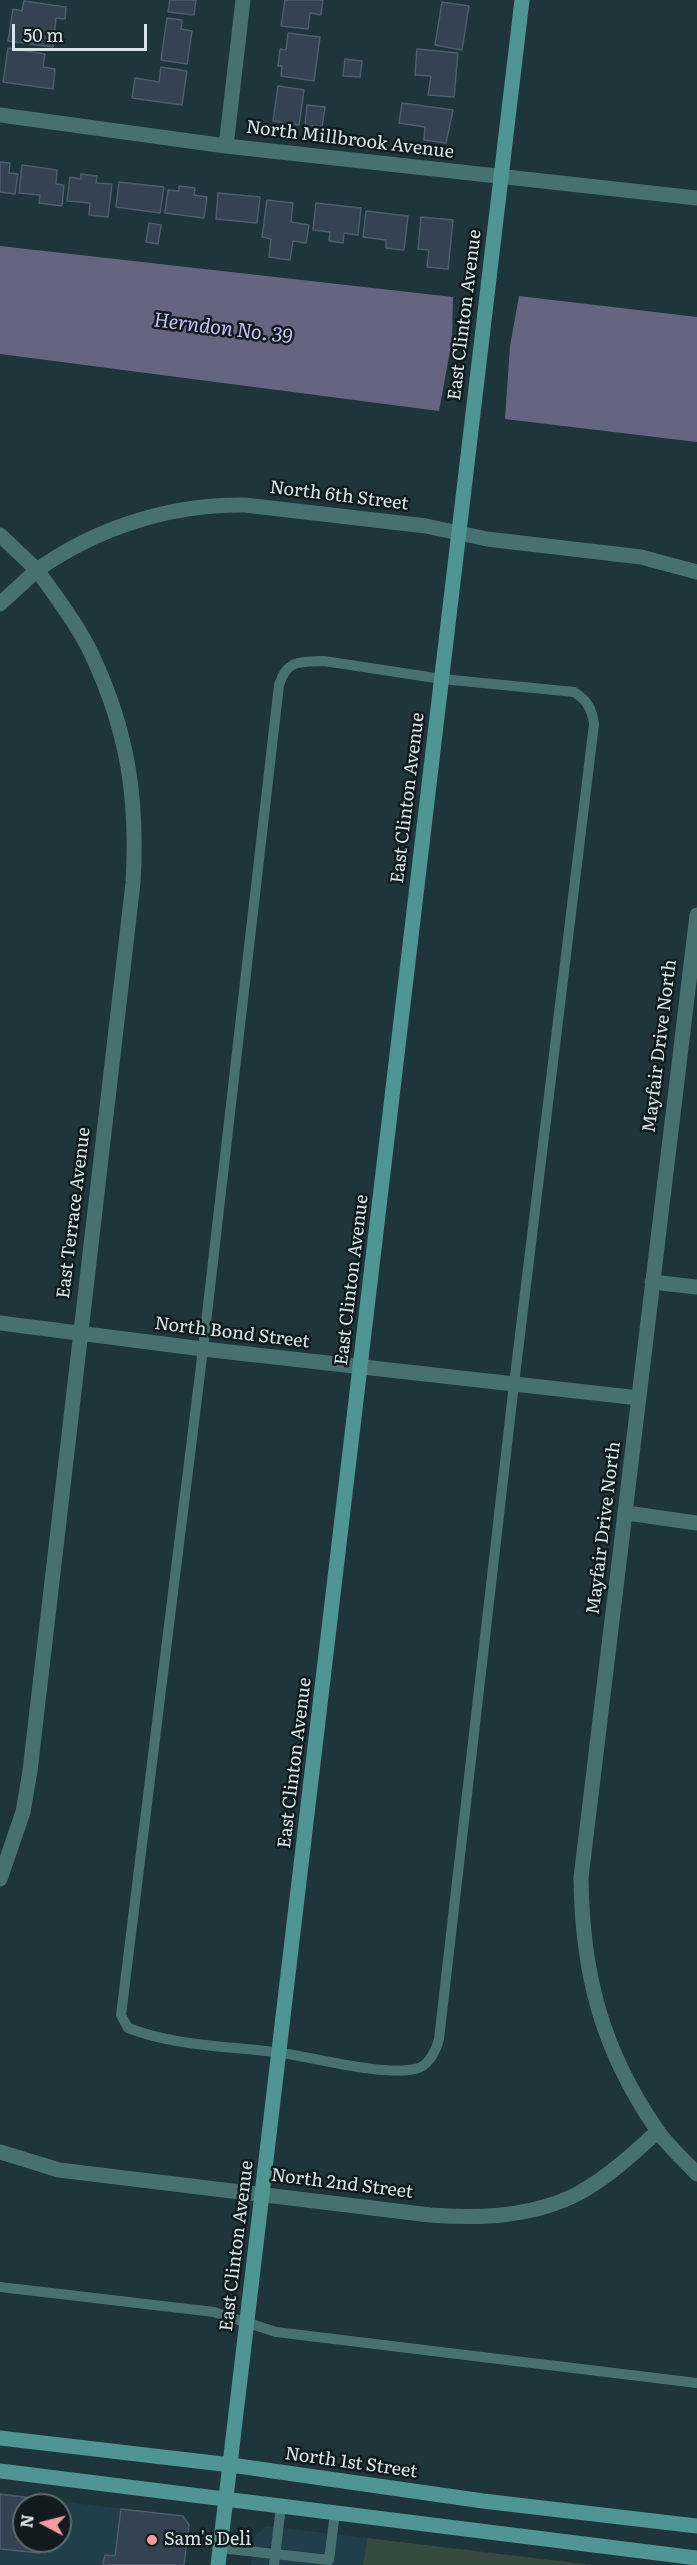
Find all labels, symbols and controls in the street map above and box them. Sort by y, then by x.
scale bar [15,12,150,50]
text: 50 m [23,21,64,48]
street label: North Millbrook Avenue [245,117,455,163]
street label: East Clinton Avenue [444,228,486,402]
water label: Herndon No. 39 [152,309,294,349]
street label: North 6th Street [268,477,410,515]
street label: East Clinton Avenue [387,711,429,885]
street label: Mayfair Drive North [639,958,681,1134]
street label: East Terrace Avenue [53,1126,95,1300]
street label: East Clinton Avenue [331,1193,373,1367]
street label: North Bond Street [153,1313,311,1353]
street label: Mayfair Drive North [583,1440,625,1616]
street label: East Clinton Avenue [274,1676,316,1850]
street label: East Clinton Avenue [216,2159,258,2333]
street label: North 2nd Street [270,2165,414,2203]
street label: North 1st Street [283,2443,419,2483]
north arrow [12,2493,72,2553]
text: N [13,2513,39,2529]
place label: Sam's Deli [164,2529,251,2551]
marker: Sam's Deli [145,2533,159,2547]

